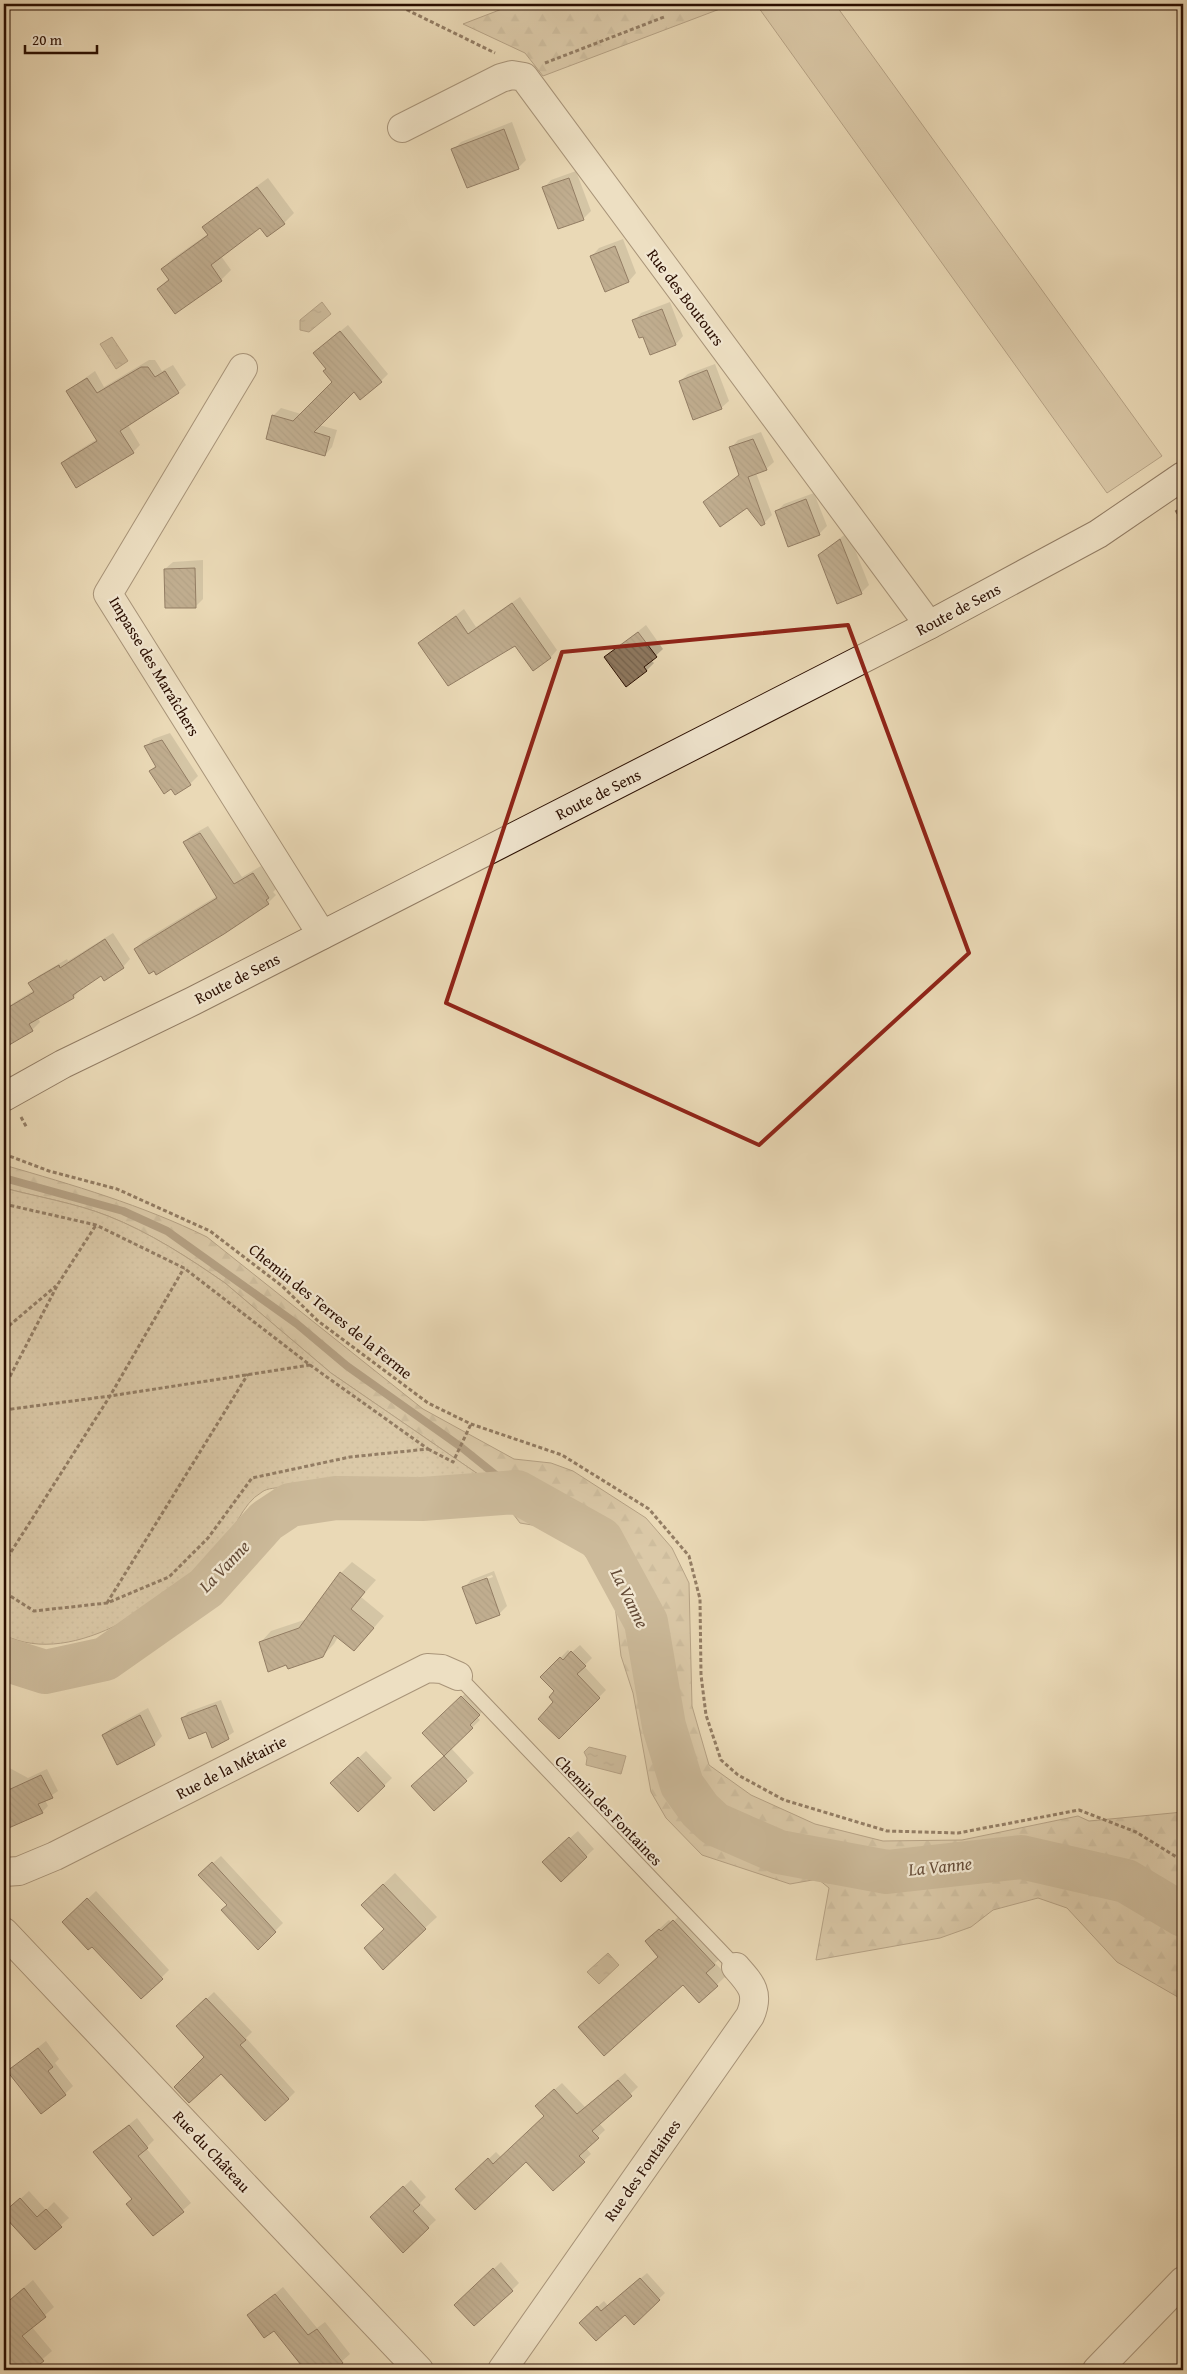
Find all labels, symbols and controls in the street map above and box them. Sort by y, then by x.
scale bar [25,22,98,54]
text: 20 m [32,29,63,50]
street label: Rue des Boutours [641,243,731,351]
street label: Route de Sens [911,577,1005,641]
street label: Impasse des Maraîchers [104,592,206,740]
street label: Route de Sens [551,762,645,826]
street label: Route de Sens [190,946,284,1010]
street label: Chemin des Terres de la Ferme [244,1237,418,1385]
water label: La Vanne [191,1534,256,1599]
water label: La Vanne [603,1562,656,1633]
street label: Rue de la Métairie [172,1729,290,1805]
street label: Chemin des Fontaines [550,1749,668,1871]
water label: La Vanne [906,1849,973,1883]
street label: Rue du Château [168,2105,257,2198]
street label: Rue des Fontaines [598,2114,686,2226]

